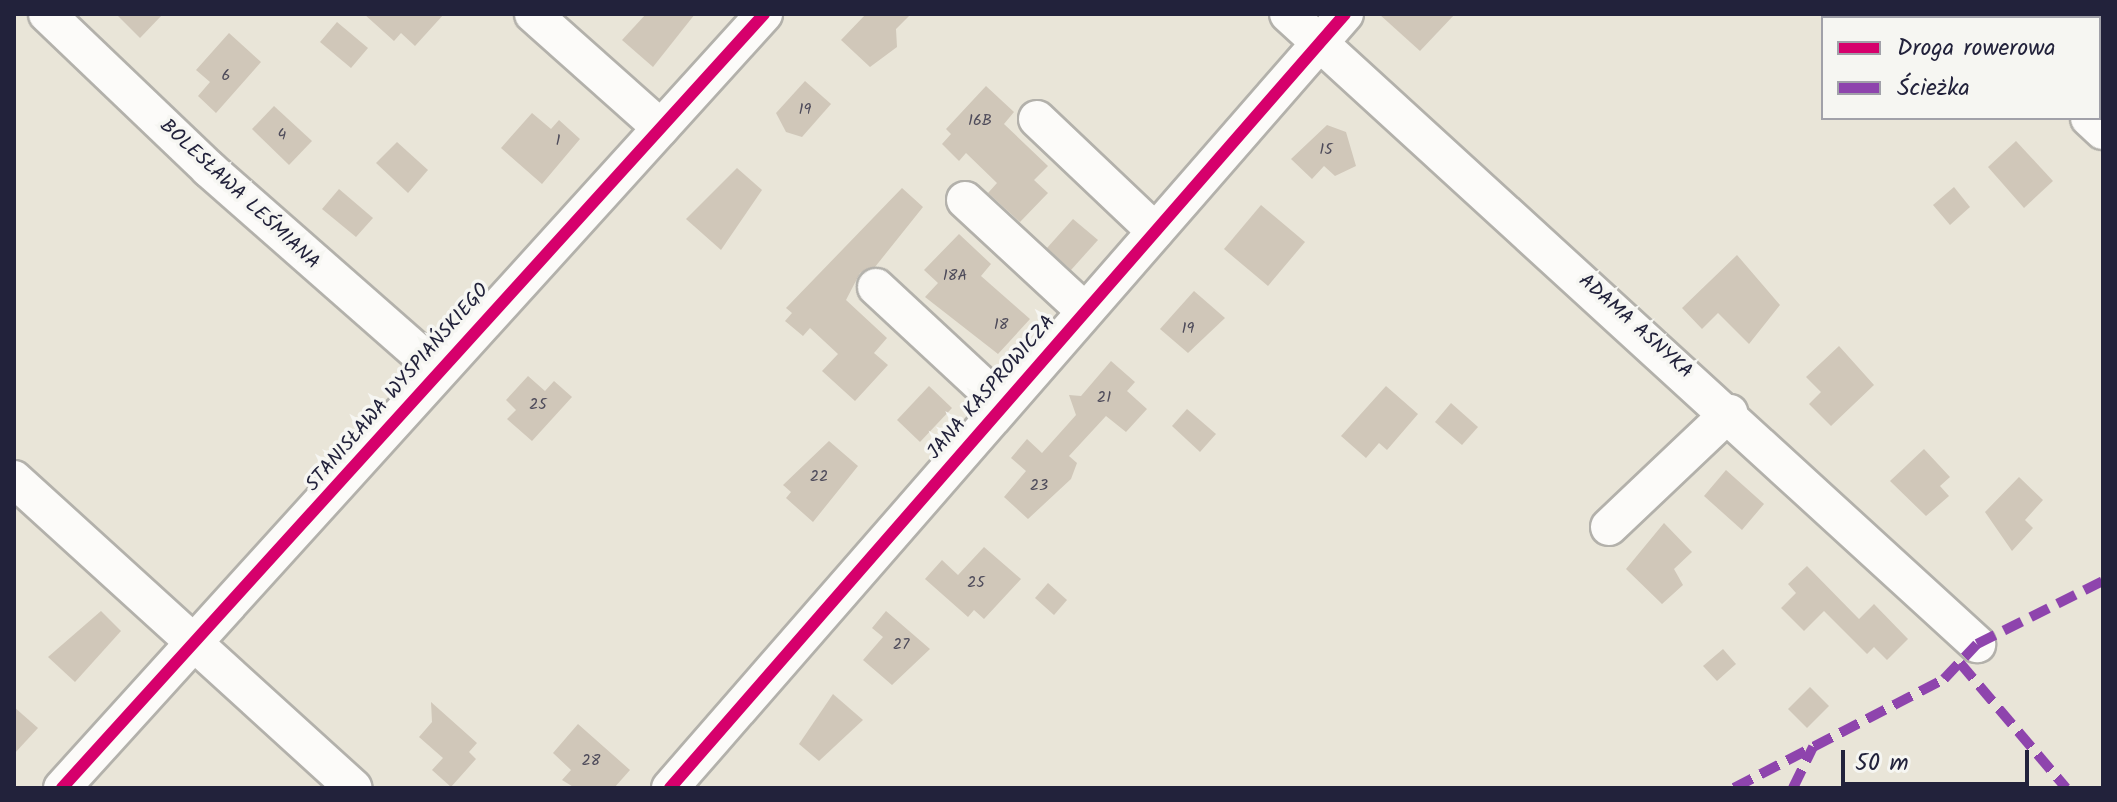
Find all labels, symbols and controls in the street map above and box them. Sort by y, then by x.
legend [1821,16,2101,120]
text: Droga rowerowa [1897,29,2056,68]
house number: 6 [222,66,230,86]
text: Ścieżka [1897,69,1970,108]
house number: 19 [799,100,811,120]
house number: 16B [968,111,992,131]
street label: BOLESŁAWA LEŚMIANA [154,115,324,275]
house number: 4 [278,125,286,145]
house number: 1 [555,131,561,151]
house number: 15 [1319,140,1333,160]
house number: 18A [943,266,967,286]
street label: ADAMA ASNYKA [1573,270,1697,384]
street label: STANISŁAWA WYSPIAŃSKIEGO [301,279,495,497]
street label: JANA KASPROWICZA [923,311,1061,465]
house number: 18 [994,315,1008,335]
house number: 19 [1182,319,1194,339]
house number: 21 [1097,388,1111,408]
house number: 25 [529,395,547,415]
house number: 22 [810,467,828,487]
house number: 23 [1030,476,1048,496]
house number: 25 [967,573,985,593]
house number: 27 [893,635,909,655]
scale bar [1845,734,2033,784]
text: 50 m [1855,744,1909,783]
house number: 28 [582,751,600,771]

